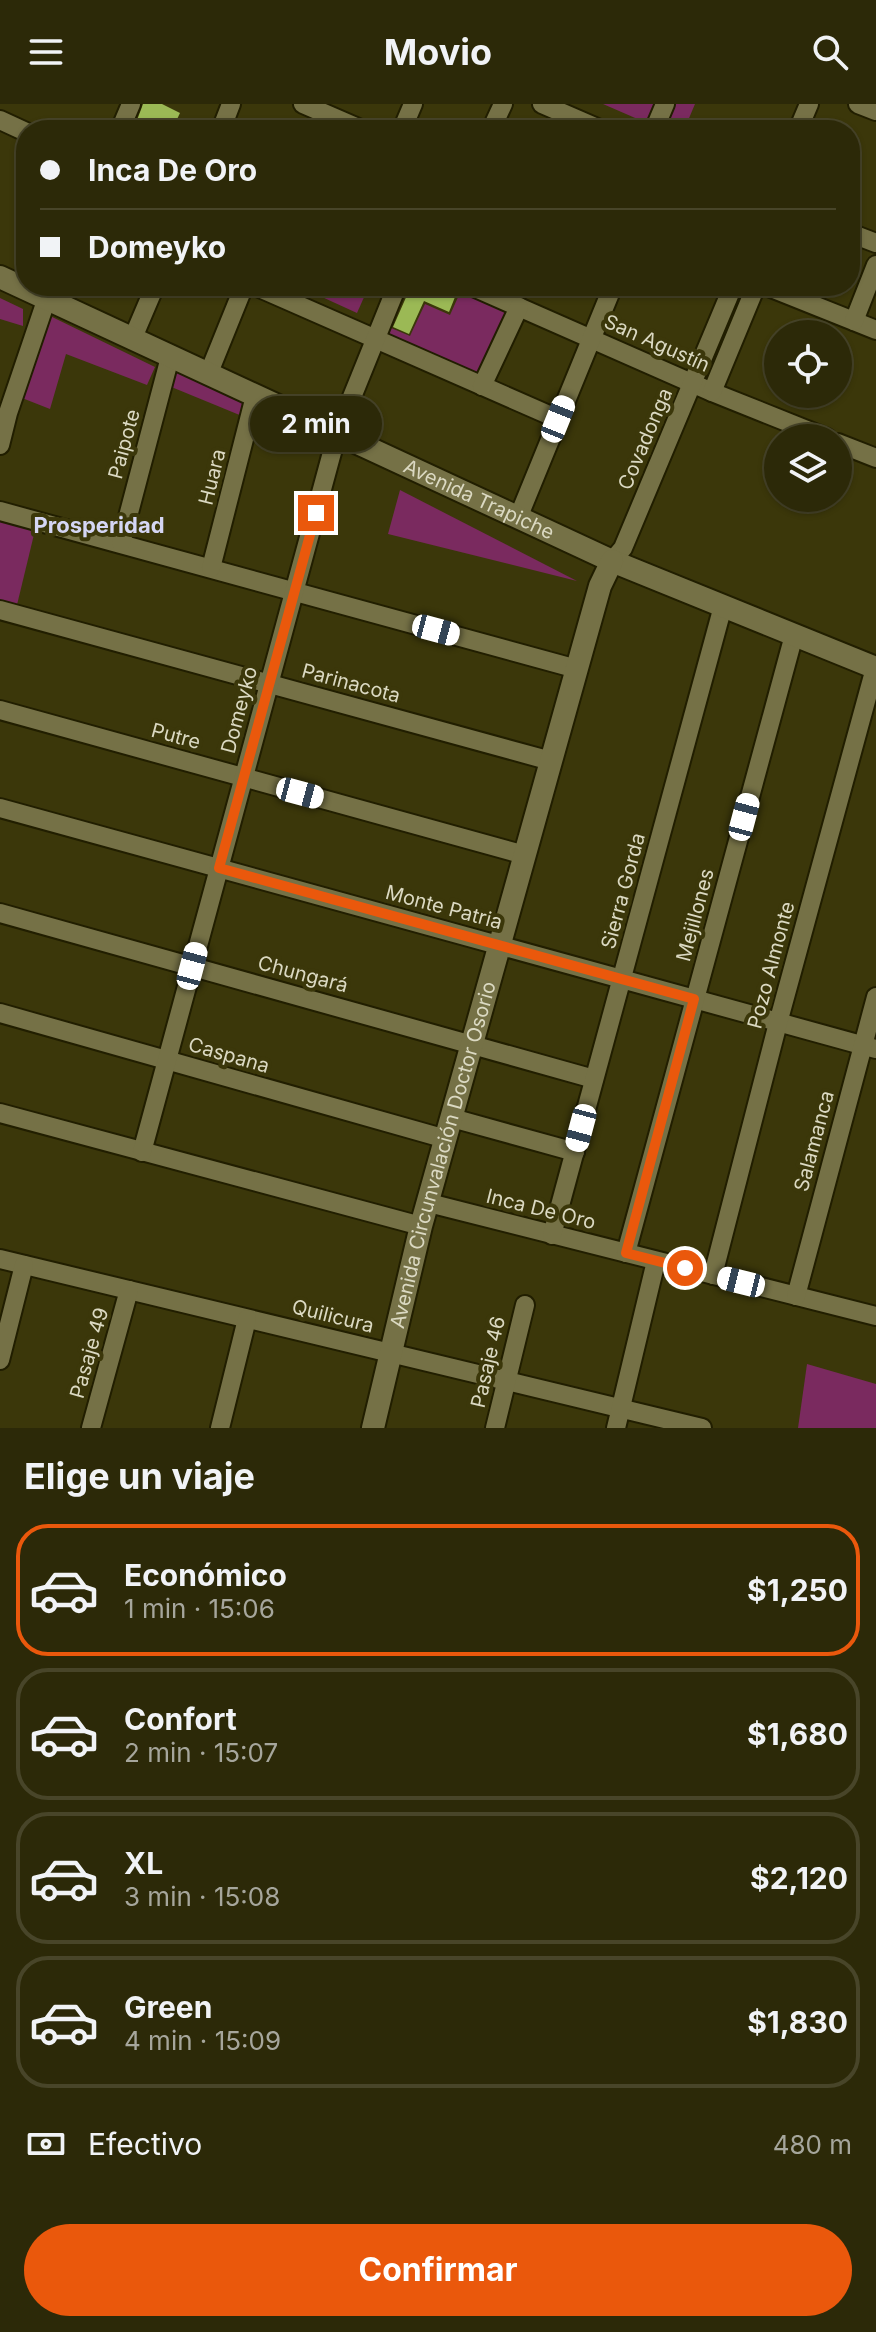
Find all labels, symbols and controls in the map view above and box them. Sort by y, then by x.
icon: menu [24,30,68,74]
text: Movio [384,30,492,74]
icon: search [808,30,852,74]
text: Inca De Oro [88,152,257,188]
text: Domeyko [88,229,226,265]
street label: San Agustín [600,309,714,377]
map controls [764,320,852,512]
button: locate [764,320,852,408]
street label: Covadonga [613,385,677,493]
car [538,392,578,446]
callout: 2 min [250,397,382,453]
street label: Paipote [103,407,145,481]
text: 2 min [281,408,351,439]
button: layers [764,424,852,512]
street label: Huara [193,447,231,507]
street label: Avenida Trapiche [400,454,558,545]
route end [298,495,334,531]
district label: Prosperidad [33,512,165,538]
car [410,612,462,648]
street label: Parinacota [299,658,403,708]
street label: Domeyko [216,664,262,756]
street label: Putre [149,718,203,754]
car [274,775,326,811]
car [726,791,762,843]
street label: Sierra Gorda [596,830,650,952]
street label: Mejillones [671,866,719,964]
street label: Monte Patria [383,880,505,934]
street label: Pozo Almonte [742,899,800,1031]
car [174,940,210,992]
street label: Chungará [255,950,351,998]
street label: Avenida Circunvalación Doctor Osorio [385,979,501,1331]
street label: Caspana [186,1032,272,1078]
street label: Salamanca [789,1088,839,1194]
car [563,1102,599,1154]
street label: Inca De Oro [484,1184,598,1234]
route start [667,1250,703,1286]
car [715,1265,767,1299]
street label: Quilicura [290,1294,376,1338]
street label: Pasaje 49 [65,1305,113,1401]
street label: Pasaje 46 [466,1314,510,1410]
text: Elige un viaje [24,1454,255,1498]
icon: car [28,1554,100,1626]
text: Económico [124,1557,287,1593]
text: $1,250 [747,1572,848,1608]
text: 1 min · 15:06 [124,1593,275,1624]
icon: car [28,1698,100,1770]
text: Confort [124,1701,237,1737]
text: $1,680 [747,1716,848,1752]
text: 2 min · 15:07 [124,1737,278,1768]
icon: car [28,1842,100,1914]
text: XL [124,1845,163,1881]
text: $2,120 [750,1860,848,1896]
text: 3 min · 15:08 [124,1881,280,1912]
icon: car [28,1986,100,2058]
text: Green [124,1989,212,2025]
text: $1,830 [747,2004,848,2040]
text: 4 min · 15:09 [124,2025,281,2056]
icon: cash [24,2122,68,2166]
text: Efectivo [88,2126,202,2162]
text: 480 m [773,2129,852,2160]
button: Confirmar [24,2224,852,2316]

